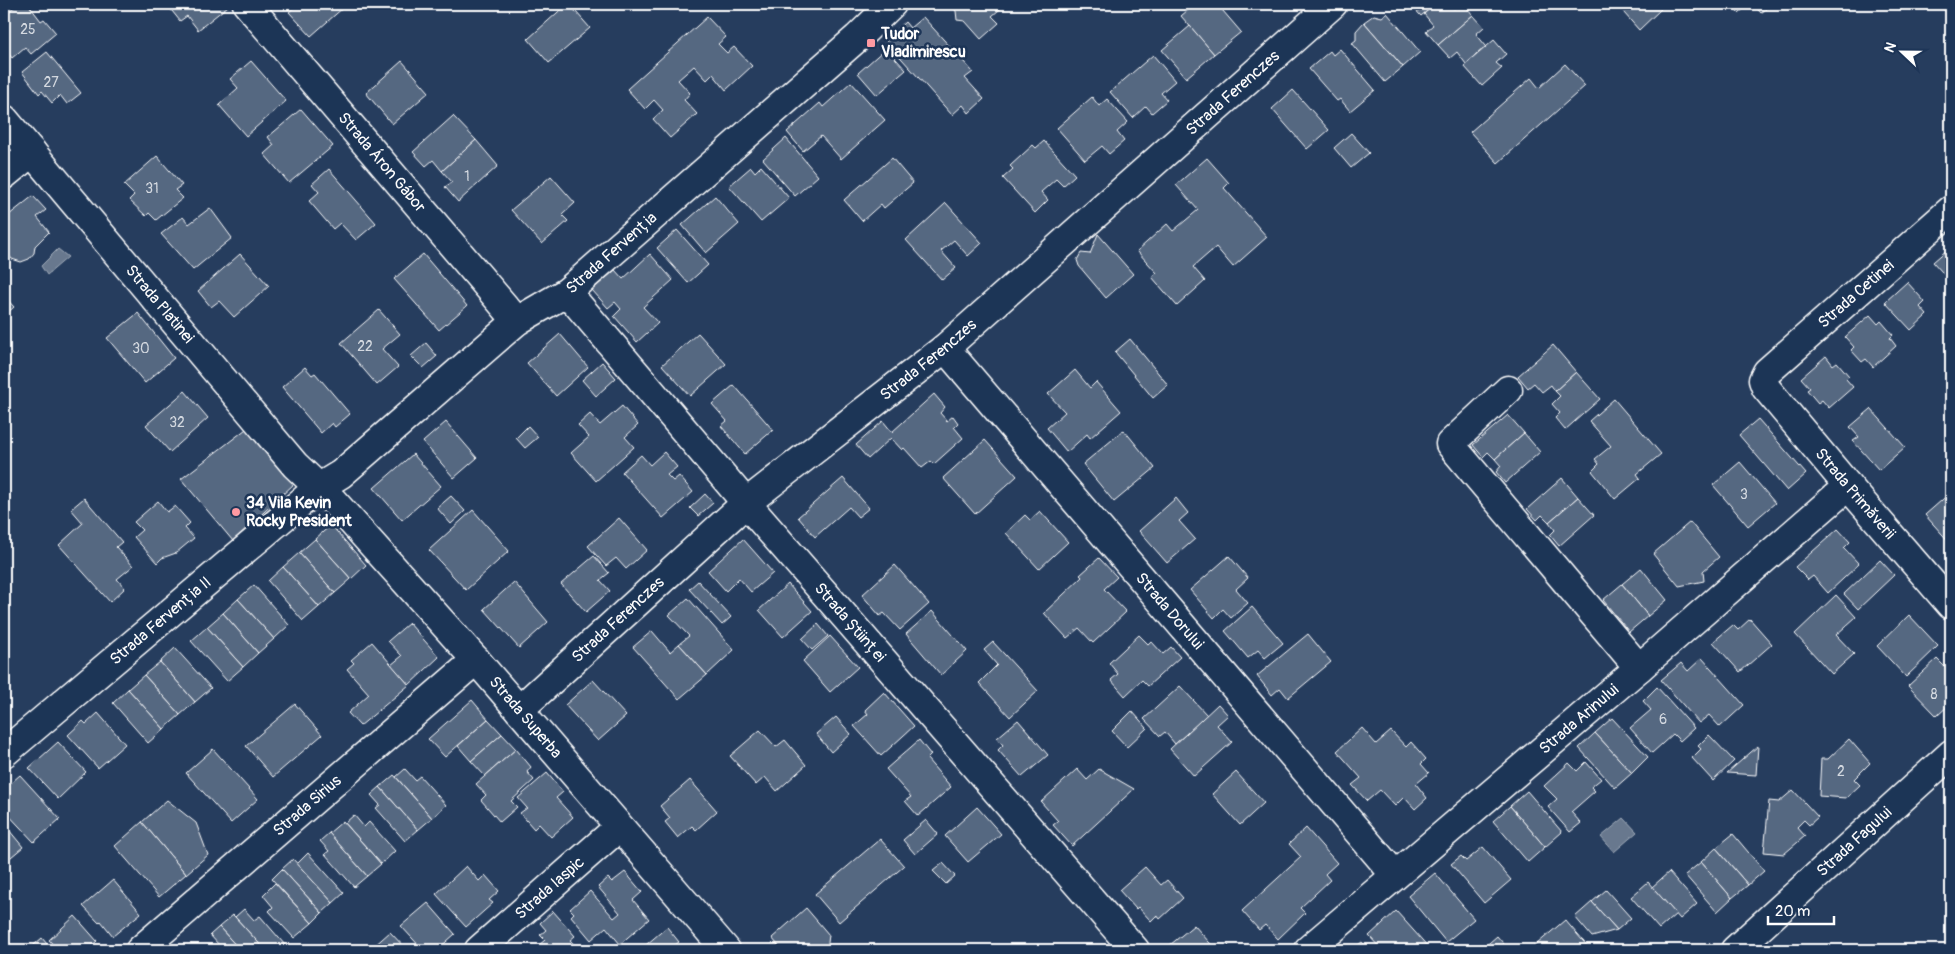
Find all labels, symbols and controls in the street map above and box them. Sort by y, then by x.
house number: 25 [20,21,36,38]
place label: Tudor Vladimirescu [880,24,966,62]
north arrow [1878,28,1928,78]
marker: Tudor Vladimirescu [865,37,877,49]
text: N [1881,40,1900,55]
street label: Strada Ferenczes [1182,46,1284,140]
house number: 27 [43,74,59,91]
street label: Strada Áron Gábor [334,108,430,217]
house number: 1 [464,168,470,185]
house number: 31 [145,180,159,197]
street label: Strada Fervenția [562,208,661,298]
street label: Strada Cetinei [1814,255,1898,333]
street label: Strada Platinei [121,261,199,348]
street label: Strada Ferenczes [876,315,981,405]
house number: 22 [357,338,373,355]
house number: 30 [132,340,150,357]
house number: 32 [169,414,185,431]
street label: Strada Primăverii [1811,444,1900,544]
house number: 3 [1740,486,1748,503]
place label: 34 Vila Kevin Rocky President [246,493,352,531]
marker: 34 Vila Kevin Rocky President [230,506,242,518]
street label: Strada Dorului [1131,569,1208,654]
street label: Strada Fervenția II [106,572,216,669]
street label: Strada Ferenczes [568,572,668,667]
street label: Strada Științei [810,579,890,666]
street label: Strada Superba [485,672,566,762]
street label: Strada Arinului [1535,680,1623,759]
house number: 8 [1930,686,1938,703]
house number: 6 [1659,711,1667,728]
house number: 2 [1837,763,1845,780]
street label: Strada Sirius [269,771,346,841]
street label: Strada Fagului [1812,802,1896,881]
street label: Strada Iaspic [511,852,588,924]
scale bar [1768,894,1834,926]
text: 20 m [1775,902,1810,921]

